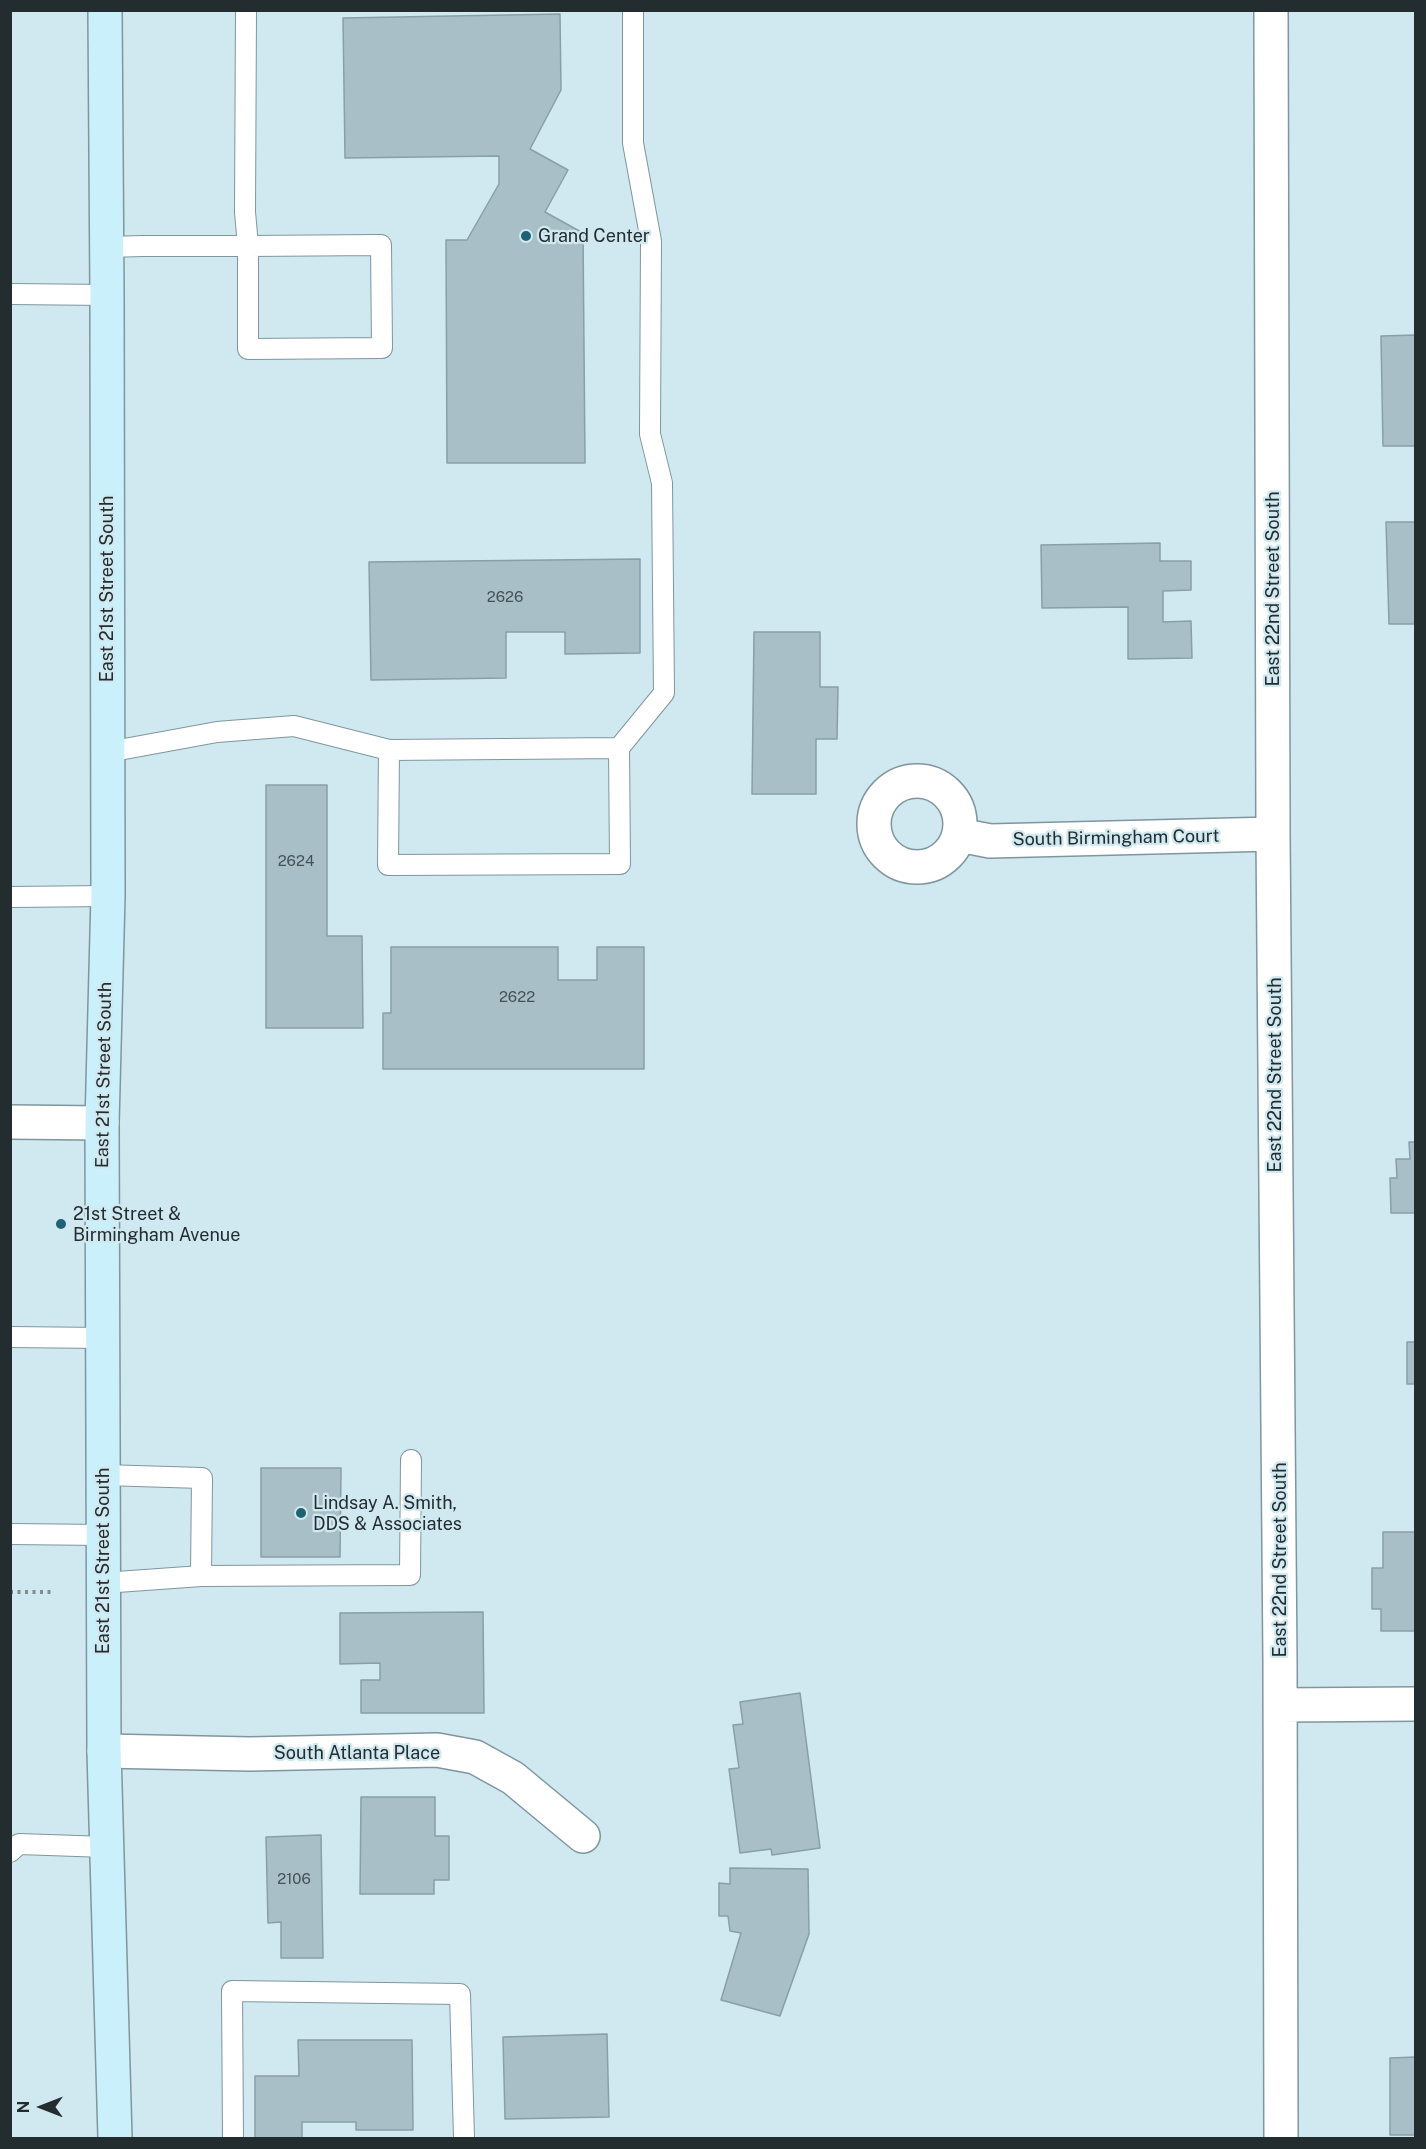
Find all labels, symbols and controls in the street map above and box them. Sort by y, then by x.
place label: Grand Center [538,225,650,247]
marker: Grand Center [519,229,533,243]
street label: East 22nd Street South [1262,491,1284,687]
street label: East 21st Street South [96,496,118,682]
house number: 2626 [487,588,523,606]
street label: South Birmingham Court [1012,825,1220,851]
house number: 2624 [278,852,314,870]
street label: East 22nd Street South [1264,977,1286,1173]
street label: East 21st Street South [92,982,116,1168]
house number: 2622 [499,988,535,1006]
place label: 21st Street & Birmingham Avenue [73,1203,240,1246]
marker: 21st Street & Birmingham Avenue [54,1217,68,1231]
street label: East 22nd Street South [1269,1462,1291,1658]
street label: East 21st Street South [92,1468,114,1654]
place label: Lindsay A. Smith, DDS & Associates [313,1492,462,1534]
marker: Lindsay A. Smith, DDS & Associates [294,1506,308,1520]
street label: South Atlanta Place [274,1742,440,1764]
house number: 2106 [277,1870,311,1888]
north arrow [12,2077,72,2137]
text: N [14,2101,33,2113]

